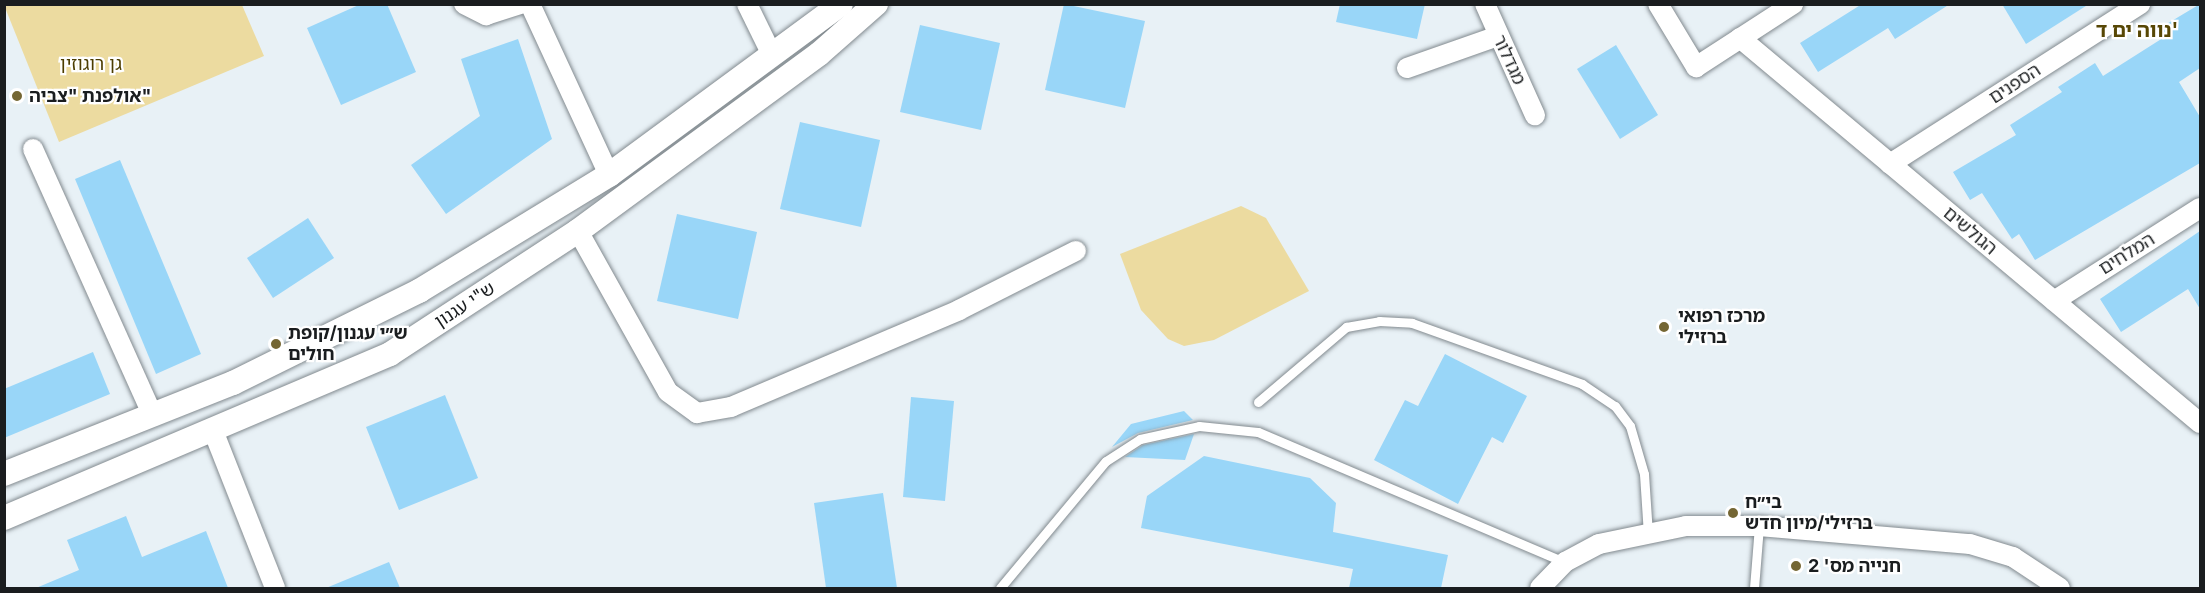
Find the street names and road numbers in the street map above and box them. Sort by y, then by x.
street label: מגדלור [1488,32,1530,88]
street label: הספנים [1985,59,2045,109]
street label: הגולשים [1939,202,2001,260]
street label: המלחים [2095,229,2159,279]
street label: ש"י עגנון [431,278,499,332]

